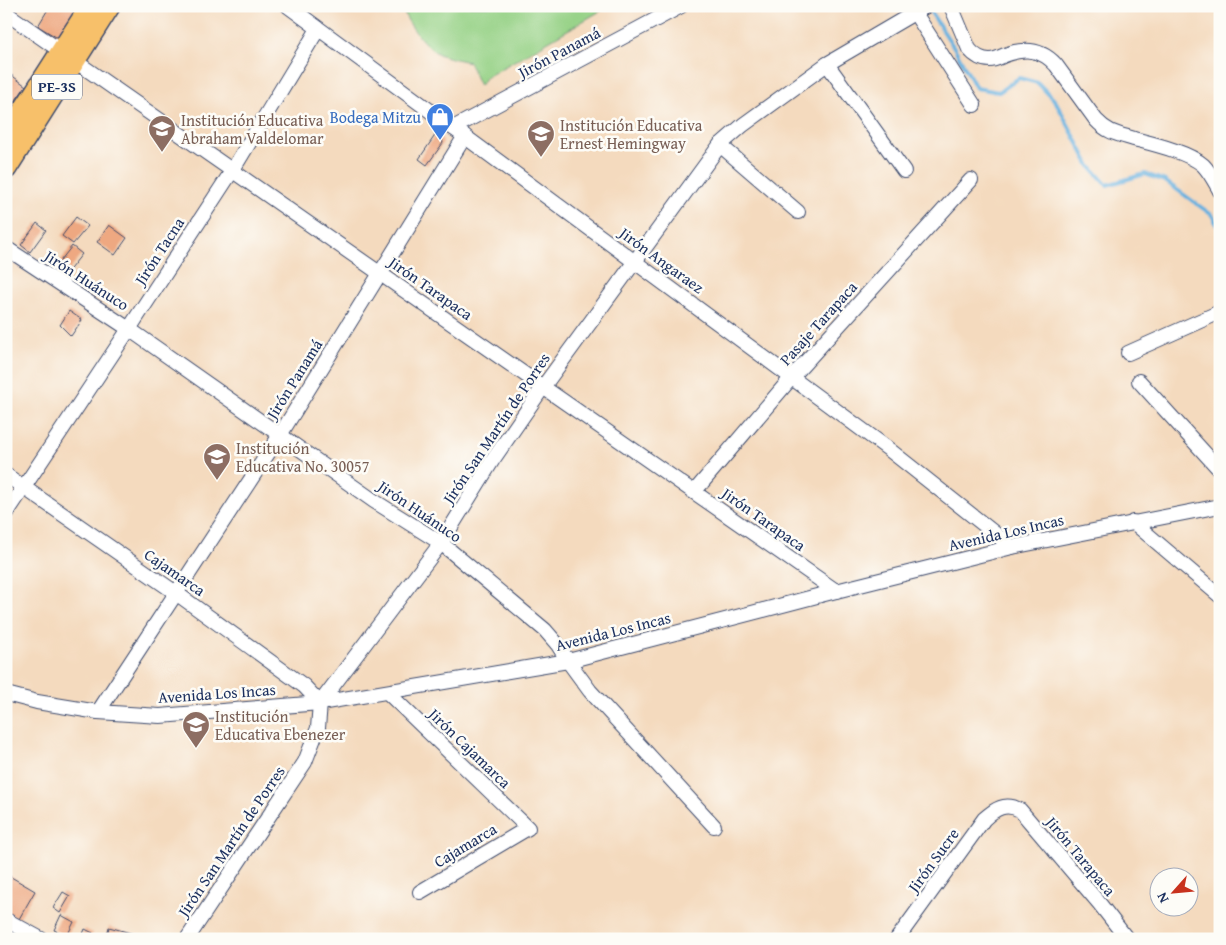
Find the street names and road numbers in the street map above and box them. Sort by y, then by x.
street label: Jirón Panamá [512,20,605,85]
road number: PE-3S [32,74,82,100]
street label: Jirón Tacna [127,212,190,291]
street label: Jirón Angaraez [613,220,709,299]
street label: Jirón Huánuco [38,243,134,316]
street label: Jirón Tarapaca [383,249,478,326]
street label: Pasaje Tarapaca [774,275,863,370]
street label: Jirón Panamá [259,334,328,425]
street label: Jirón San Martín de Porres [435,348,556,510]
street label: Jirón Huánuco [372,473,467,548]
street label: Jirón Tarapaca [716,480,811,557]
street label: Avenida Los Incas [946,507,1066,557]
street label: Cajamarca [140,542,211,602]
street label: Avenida Los Incas [553,605,673,657]
street label: Avenida Los Incas [157,677,277,709]
street label: Jirón Cajamarca [422,701,517,794]
street label: Jirón San Martín de Porres [170,761,291,923]
street label: Jirón Tarapaca [1039,809,1122,901]
street label: Cajamarca [429,817,501,873]
street label: Jirón Sucre [900,823,965,899]

